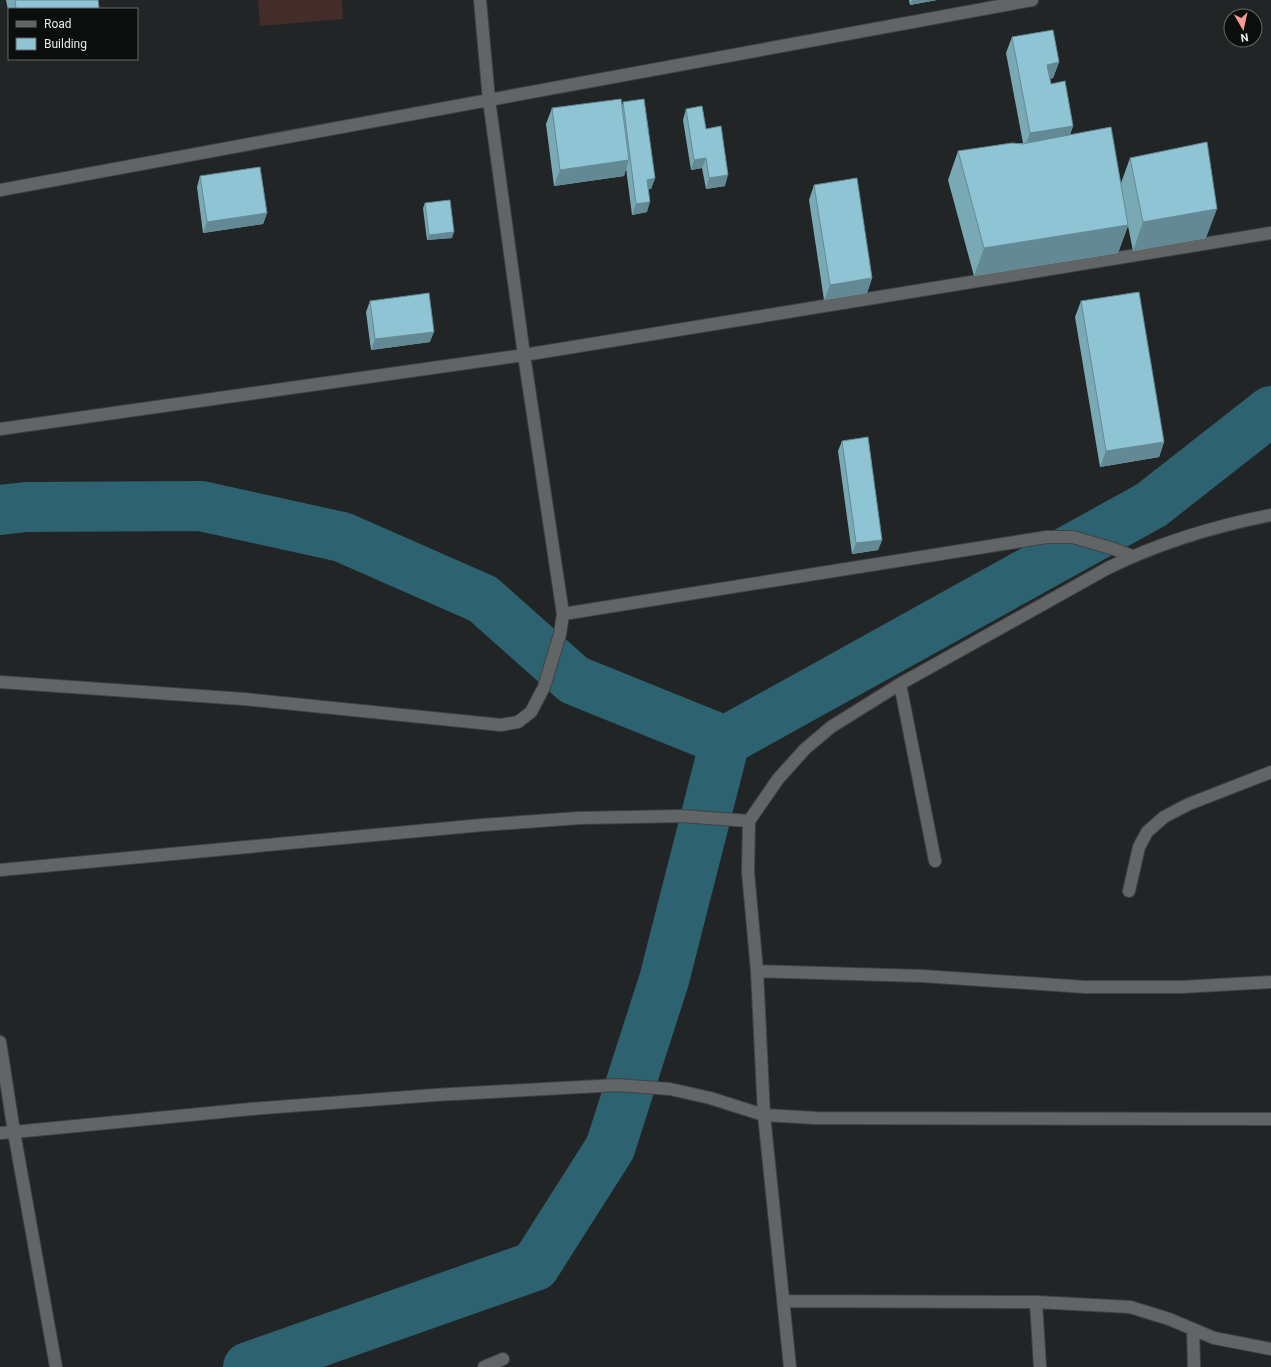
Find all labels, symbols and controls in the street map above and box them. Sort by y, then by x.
legend [8,8,138,60]
north arrow [1223,8,1263,48]
text: Road [44,17,72,31]
text: N [1239,30,1249,44]
text: Building [44,37,87,51]

